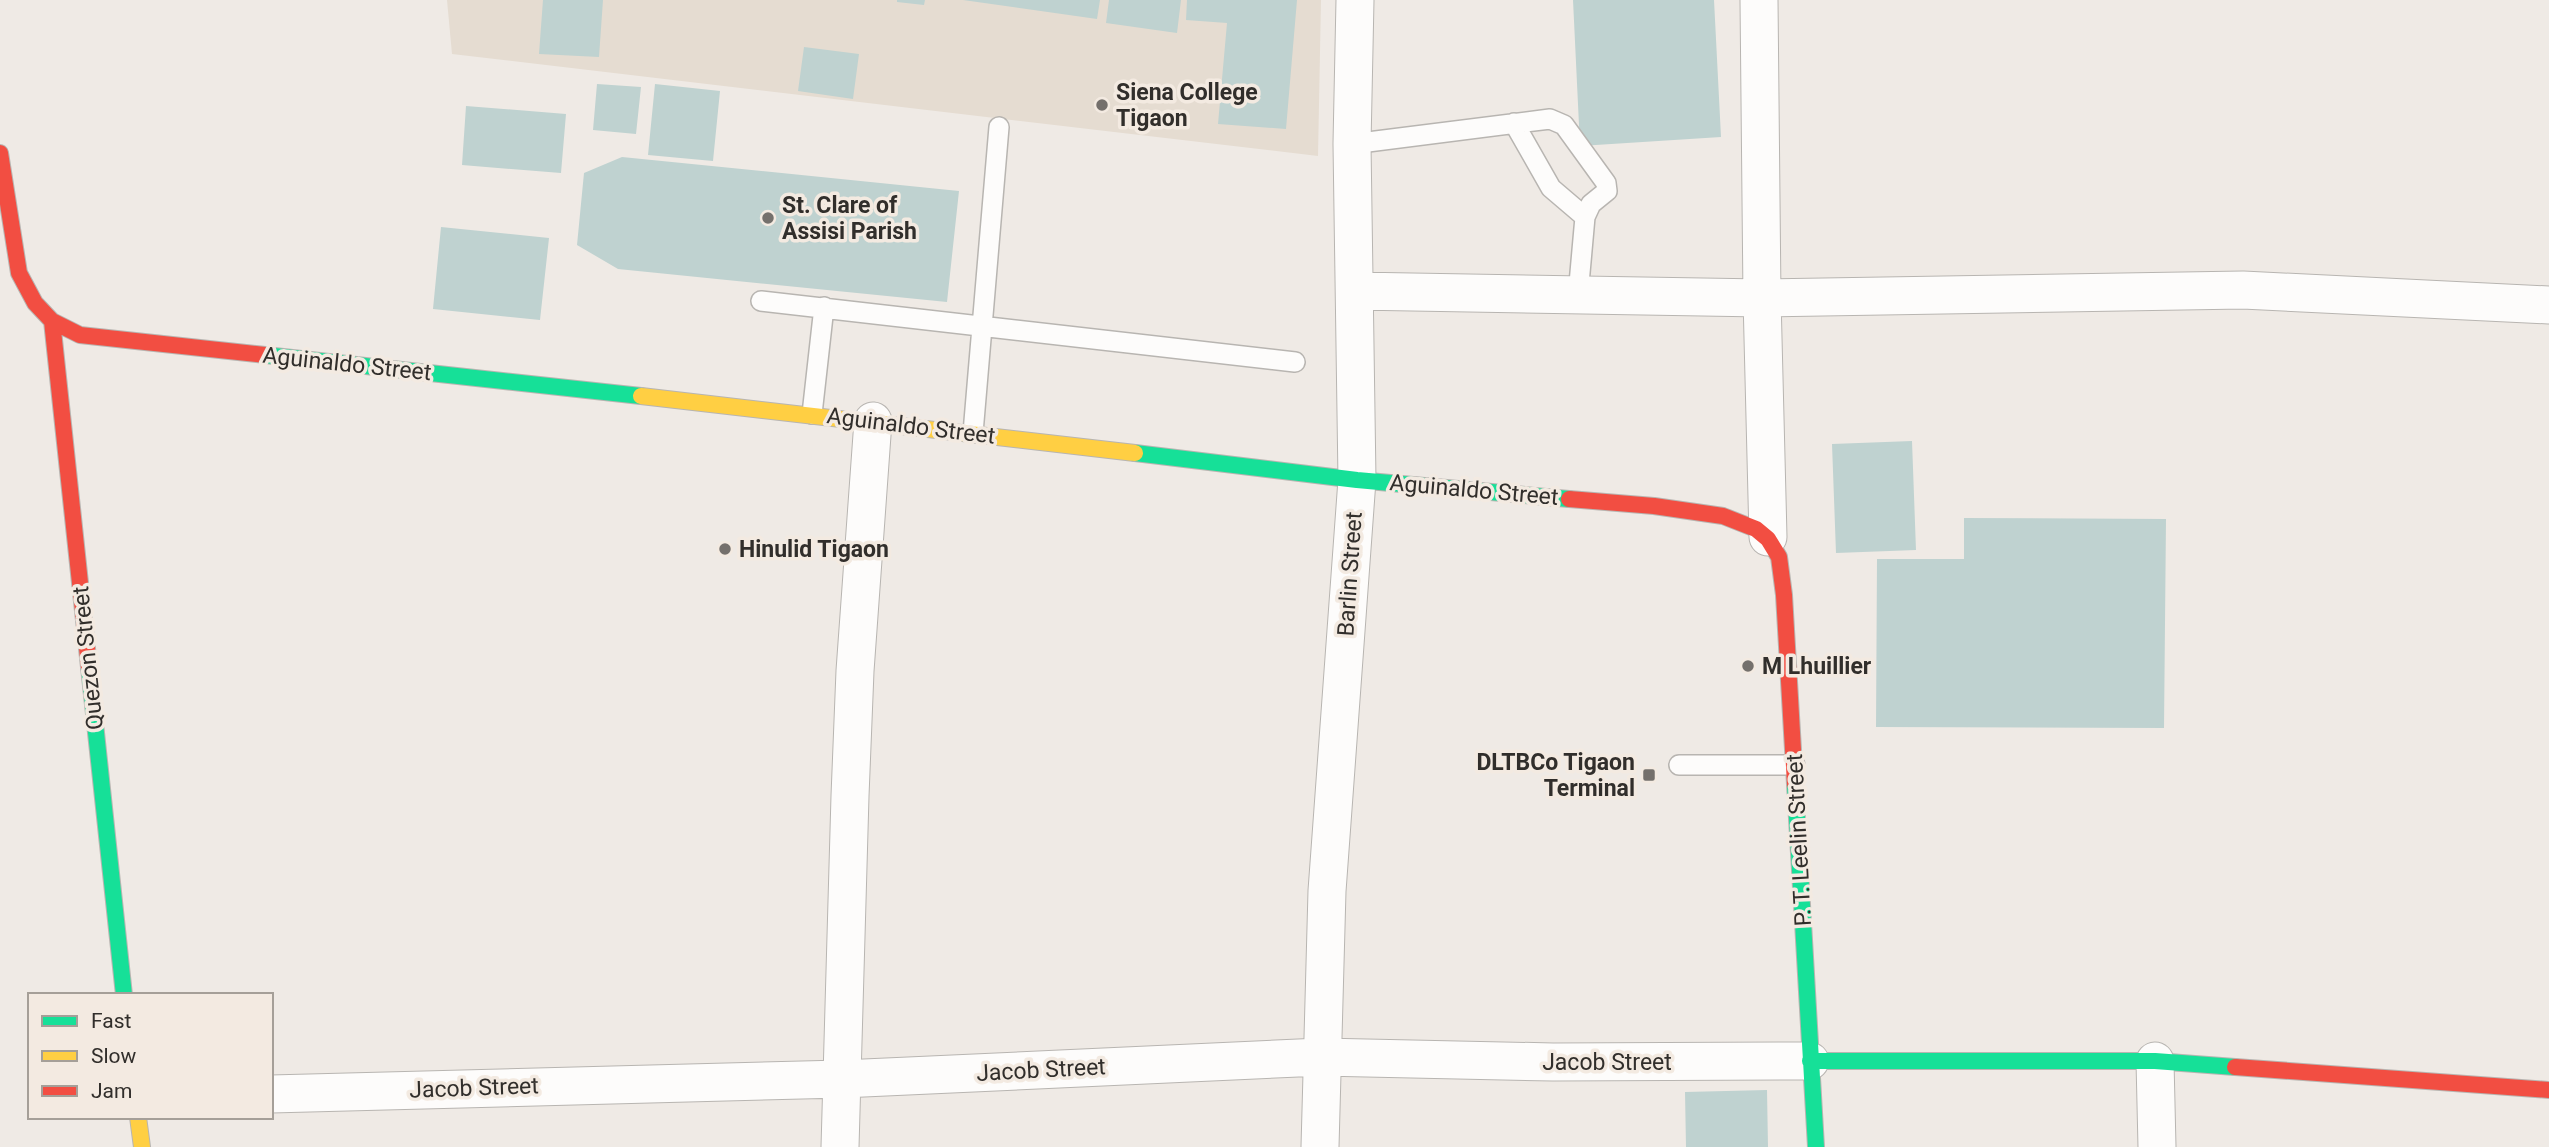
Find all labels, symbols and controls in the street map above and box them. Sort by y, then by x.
place label: Siena College Tigaon [1116,79,1258,132]
marker: Siena College Tigaon [1094,97,1110,113]
place label: St. Clare of Assisi Parish [782,192,917,245]
marker: St. Clare of Assisi Parish [760,210,776,226]
street label: Aguinaldo Street [261,342,433,386]
street label: Aguinaldo Street [825,402,997,450]
street label: Aguinaldo Street [1388,469,1560,511]
street label: Barlin Street [1332,511,1368,637]
place label: Hinulid Tigaon [739,536,889,563]
marker: Hinulid Tigaon [717,541,733,557]
street label: Quezon Street [67,585,109,731]
place label: M Lhuillier [1762,653,1872,680]
marker: M Lhuillier [1740,658,1756,674]
place label: DLTBCo Tigaon Terminal [1476,749,1635,802]
street label: P. T. Leelin Street [1781,753,1817,927]
marker: DLTBCo Tigaon Terminal [1641,767,1657,783]
legend [28,993,273,1119]
text: Fast [91,1009,132,1033]
text: Slow [91,1044,137,1068]
street label: Jacob Street [1542,1049,1672,1076]
street label: Jacob Street [976,1053,1106,1087]
street label: Jacob Street [409,1072,539,1104]
text: Jam [91,1079,132,1103]

